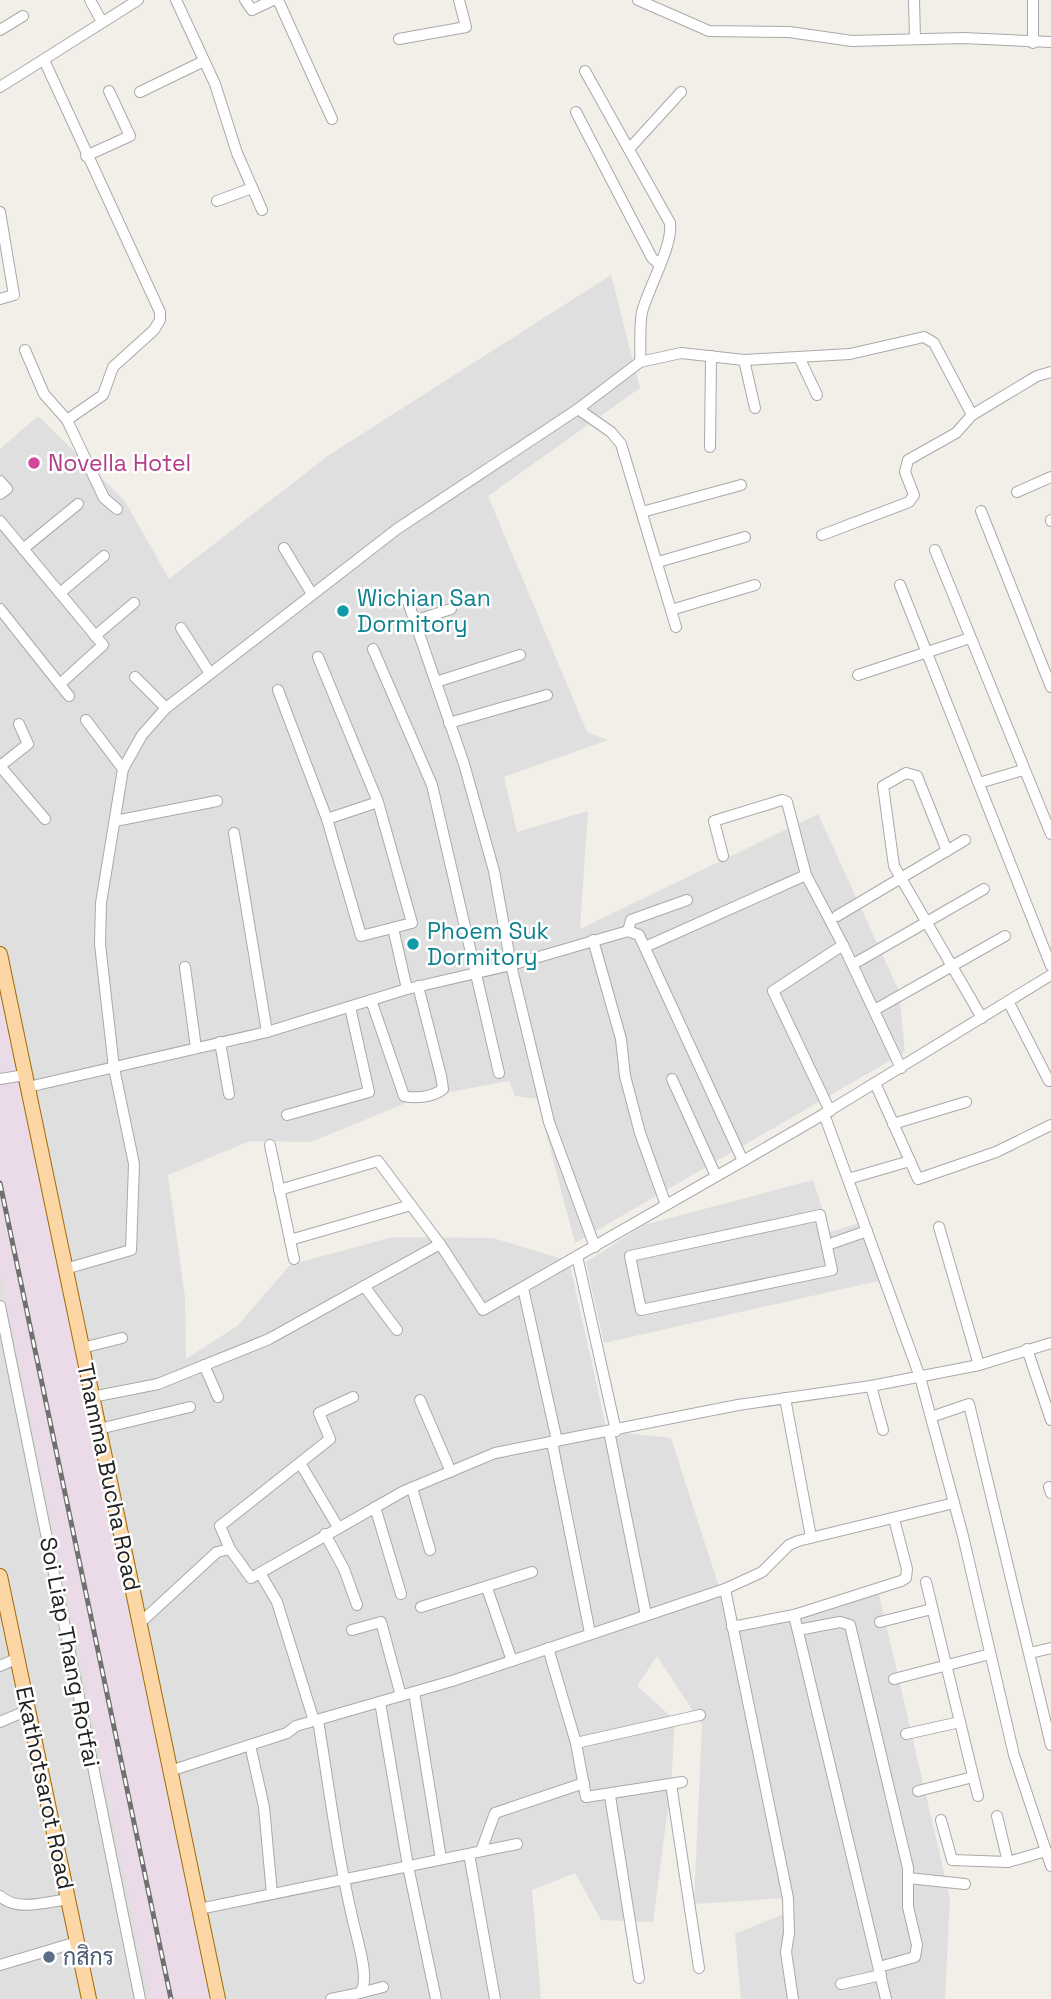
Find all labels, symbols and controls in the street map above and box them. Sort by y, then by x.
place label: Novella Hotel [48,448,191,478]
marker: Novella Hotel [26,455,42,471]
place label: Wichian San Dormitory [357,583,491,639]
marker: Wichian San Dormitory [335,603,351,619]
place label: Phoem Suk Dormitory [427,916,549,972]
marker: Phoem Suk Dormitory [405,936,421,952]
street label: Thamma Bucha Road [70,1360,148,1594]
street label: Soi Liap Thang Rotfai [33,1534,107,1770]
street label: Ekathotsarot Road [9,1684,81,1892]
place label: กสิกร [63,1942,114,1972]
marker: กสิกร [41,1949,57,1965]

